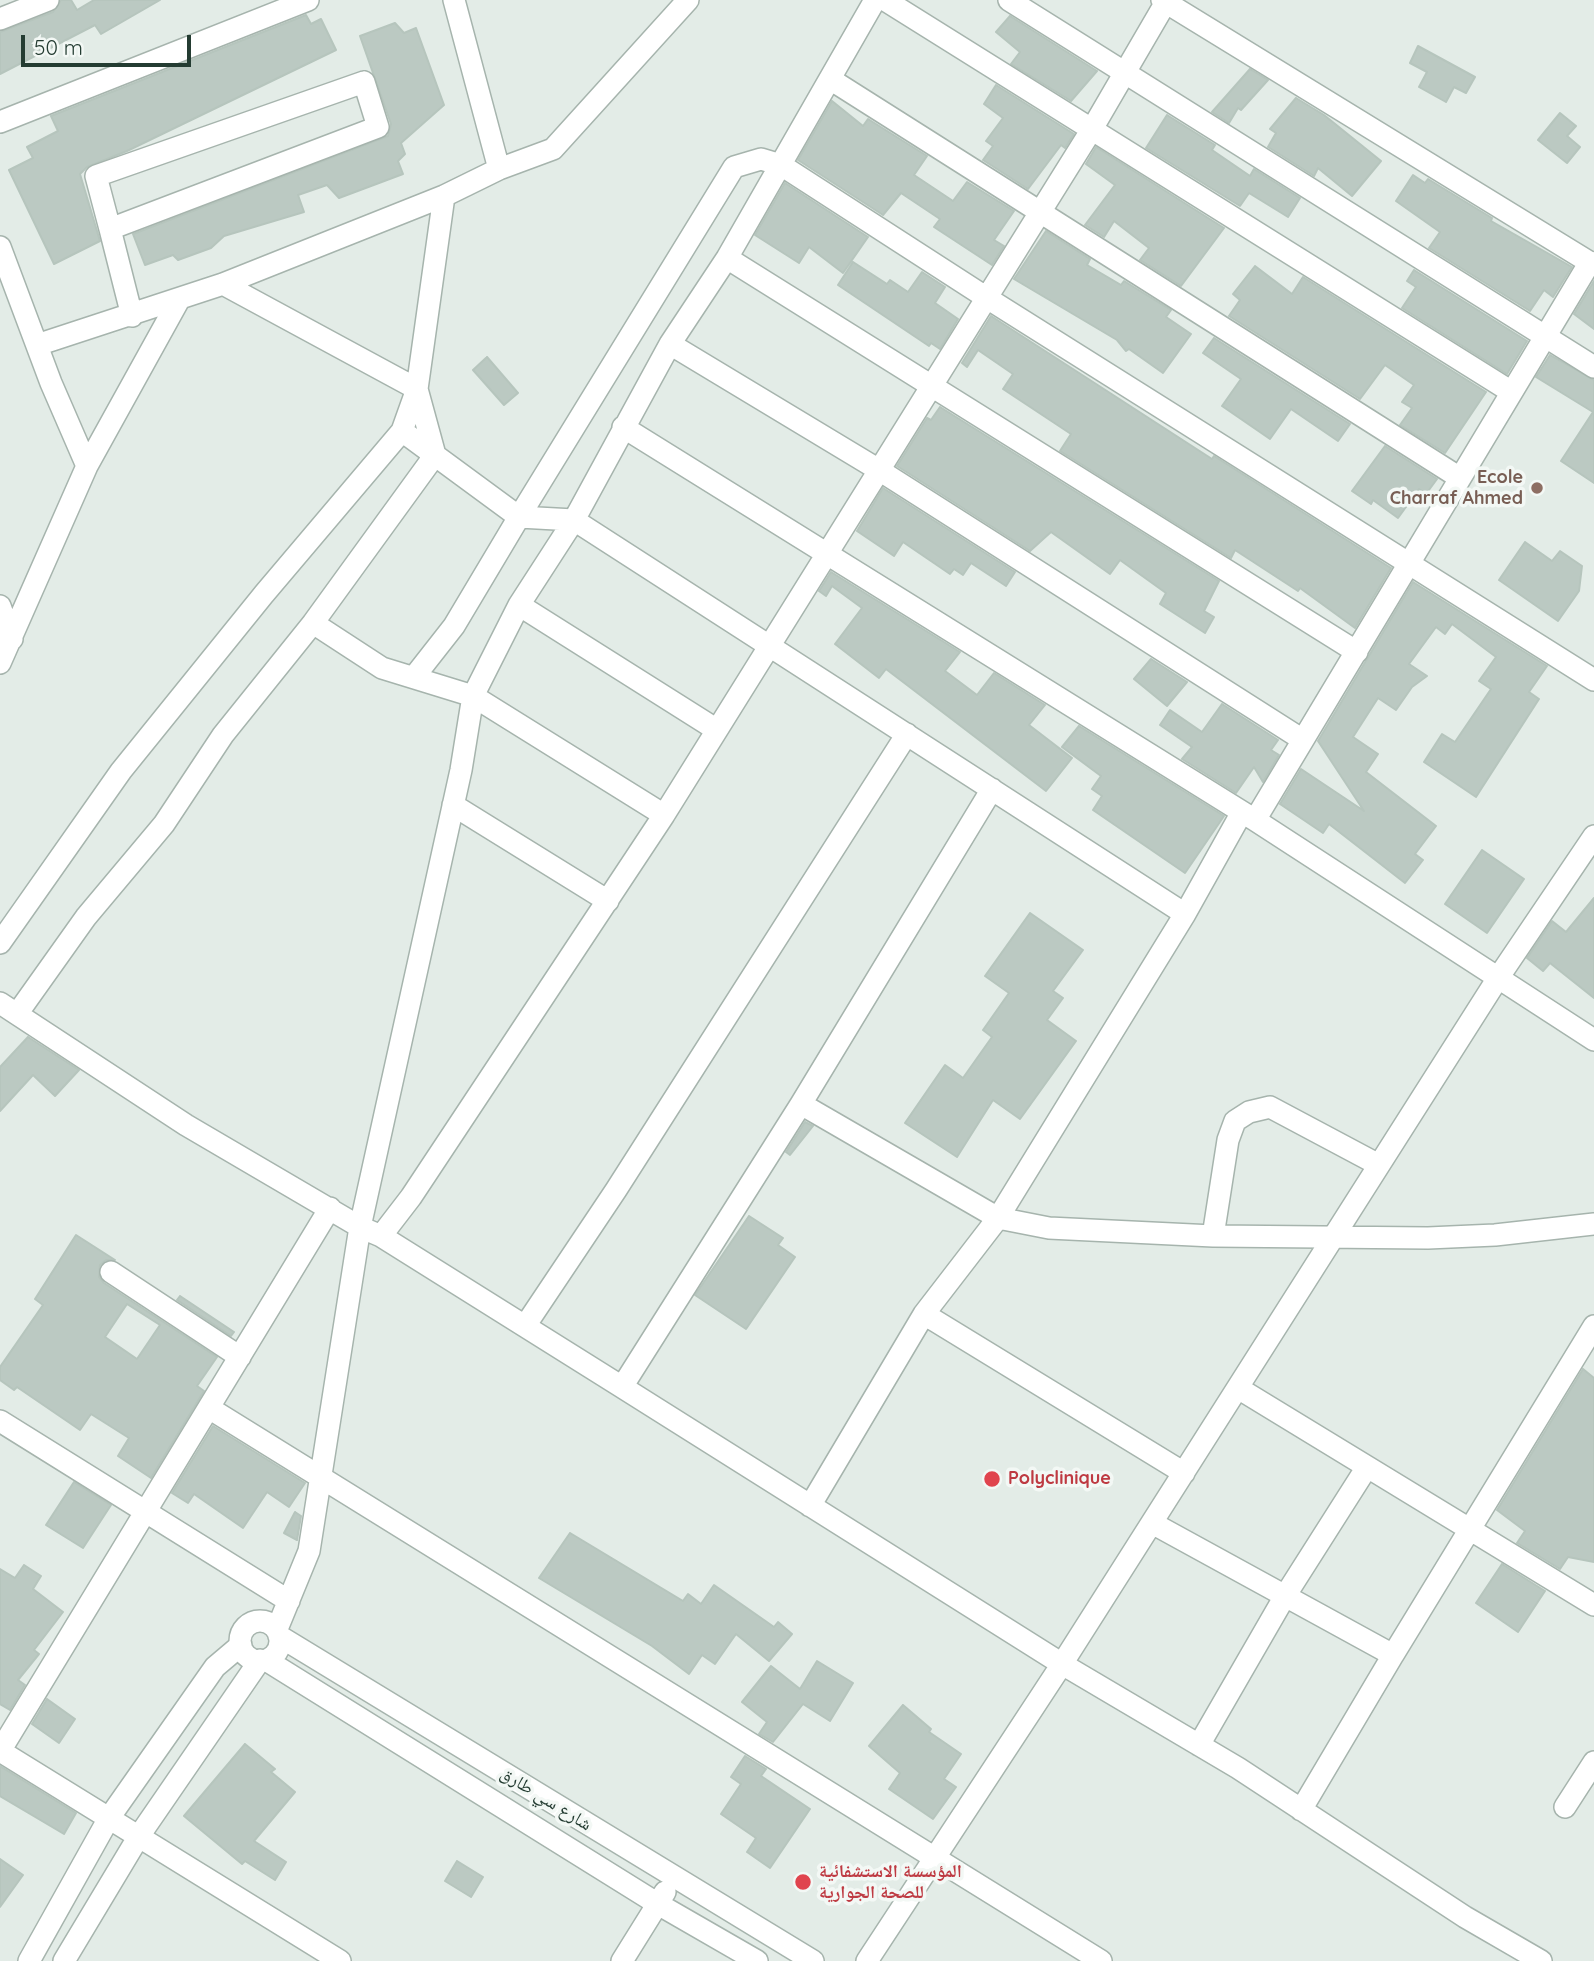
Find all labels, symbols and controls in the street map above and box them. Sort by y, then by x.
scale bar [24,21,194,65]
text: 50 m [34,34,83,60]
place label: Ecole Charraf Ahmed [1390,467,1523,510]
marker: Ecole Charraf Ahmed [1529,480,1545,496]
place label: Polyclinique [1008,1468,1111,1490]
marker: Polyclinique [982,1469,1002,1489]
street label: شارع سي طارق [496,1762,596,1836]
place label: المؤسسة الاستشفائية للصحة الجوارية [819,1861,962,1904]
marker: المؤسسة الاستشفائية للصحة الجوارية [793,1872,813,1892]

